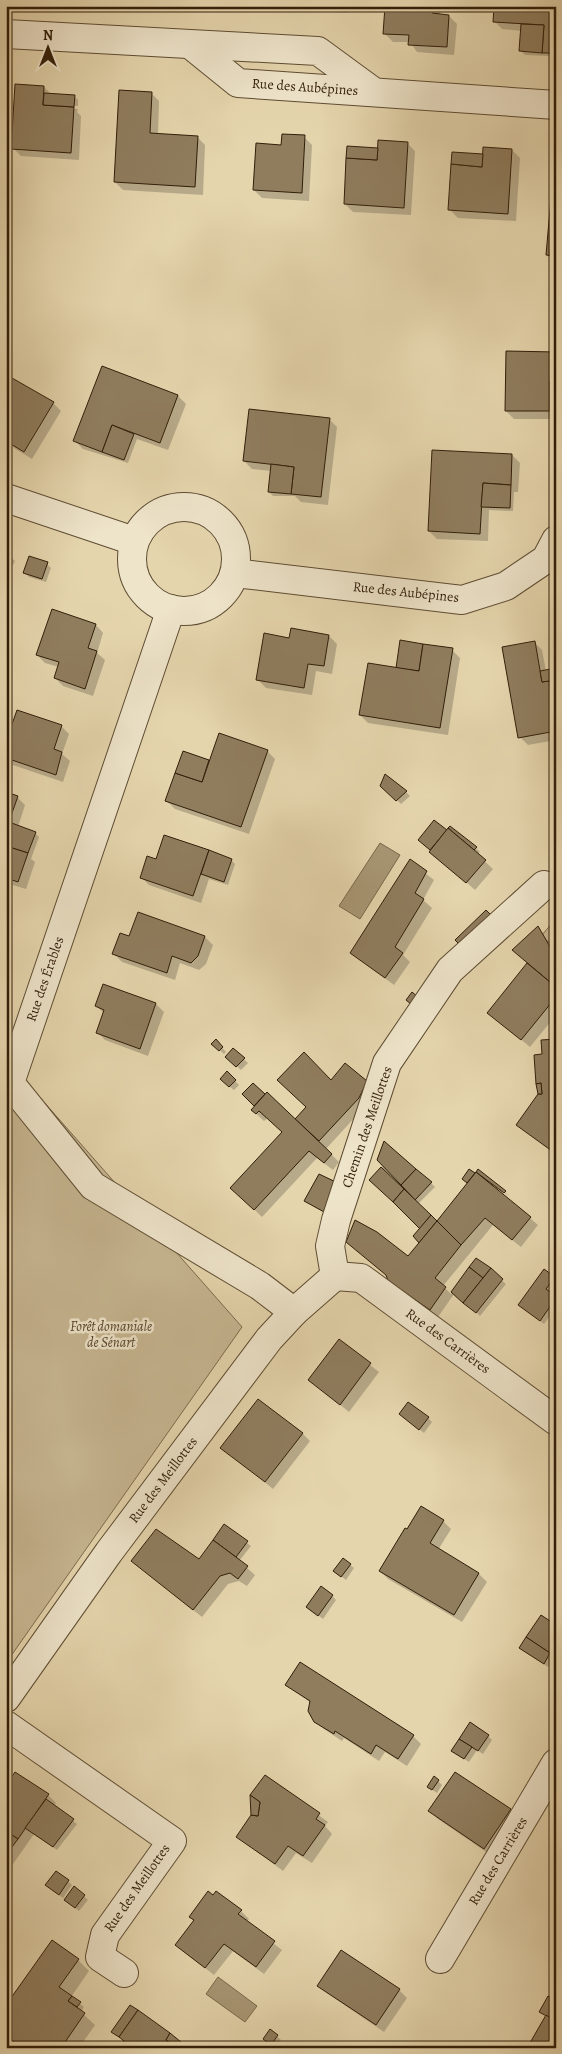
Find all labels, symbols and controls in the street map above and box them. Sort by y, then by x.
north arrow [22,22,72,72]
text: N [43,26,53,45]
street label: Rue des Aubépines [251,74,359,100]
street label: Rue des Aubépines [352,577,460,607]
street label: Rue des Érables [22,934,68,1024]
street label: Chemin des Meillottes [337,1064,397,1190]
street label: Rue des Carrières [402,1304,494,1378]
park label: Forêt domaniale de Sénart [70,1317,152,1352]
street label: Rue des Meillottes [124,1433,202,1527]
street label: Rue des Carrières [464,1813,532,1909]
street label: Rue des Meillottes [99,1840,175,1936]

